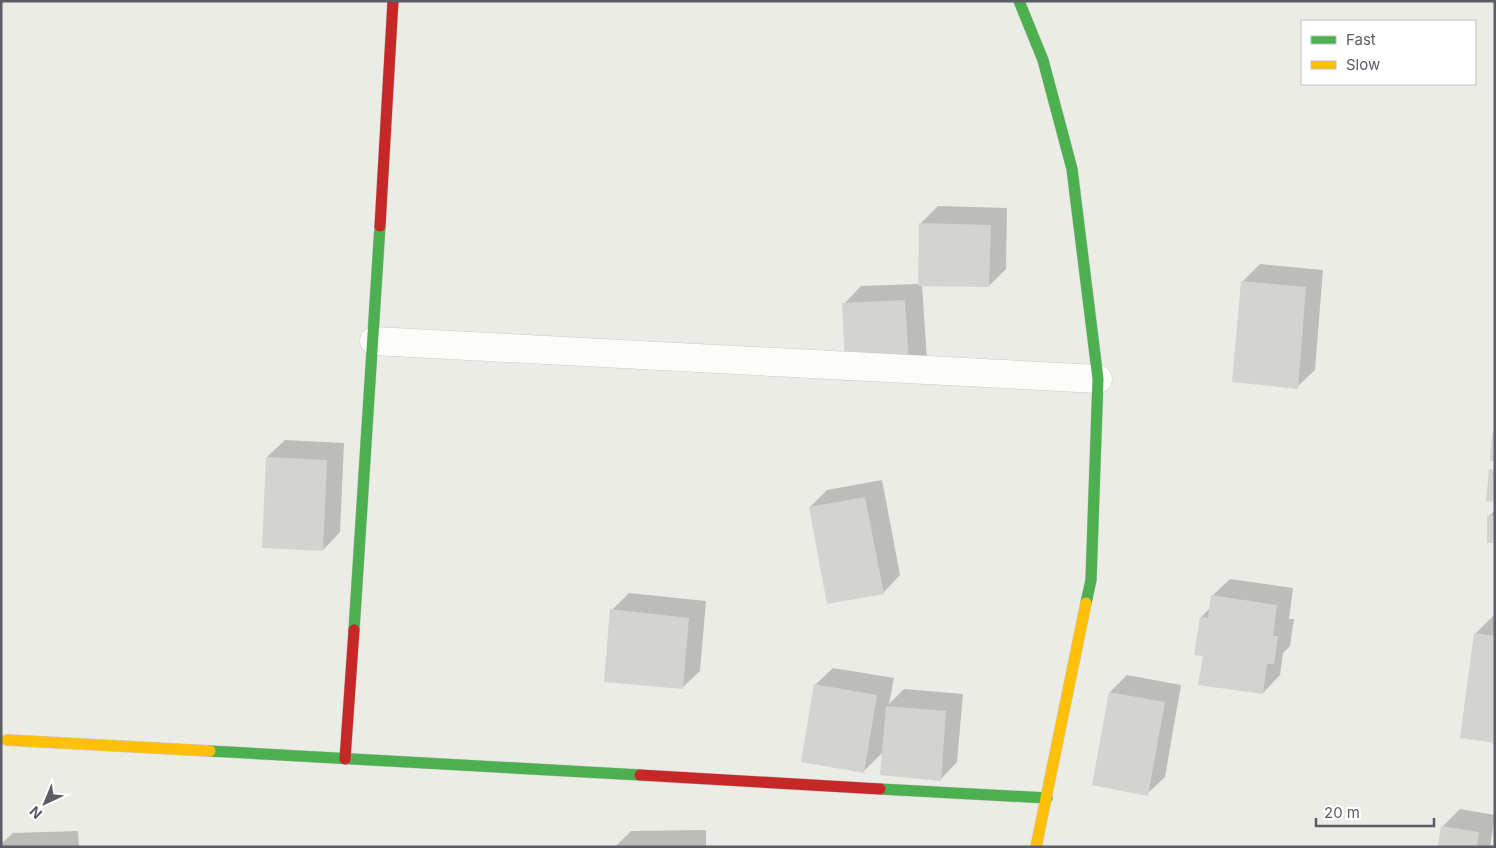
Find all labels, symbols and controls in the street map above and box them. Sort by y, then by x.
legend [1301,20,1476,85]
text: Fast [1346,30,1376,49]
text: Slow [1346,55,1380,74]
north arrow [20,778,70,828]
scale bar [1316,796,1434,828]
text: N [26,803,45,823]
text: 20 m [1324,803,1360,822]

